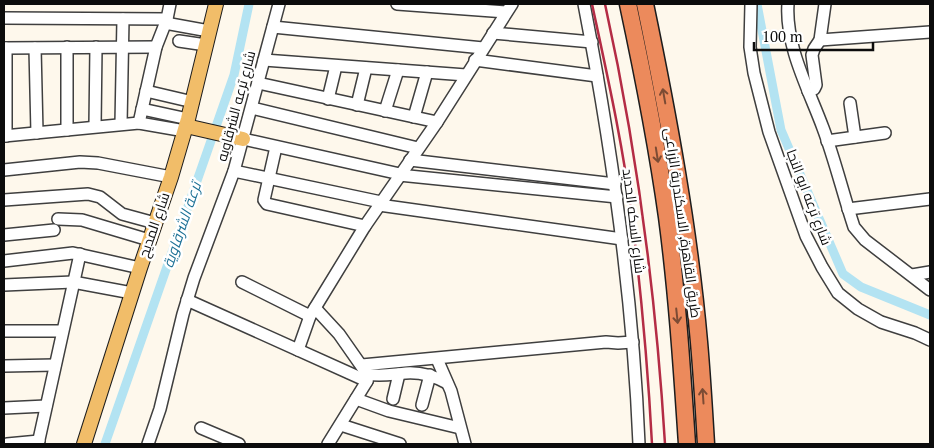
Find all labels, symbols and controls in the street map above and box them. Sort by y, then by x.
scale bar [754,20,873,52]
text: 100 m [762,26,803,46]
street label: شارع ترعه الشرقاويه [212,48,259,163]
one-way arrow [658,88,668,104]
street label: طريق القاهرة, الاسكندرية الزراعى [661,127,706,319]
one-way arrow [652,146,662,162]
street label: شارع ترعه ابو النجا [782,146,837,248]
street label: شارع السكه الحديد [619,167,650,275]
water label: ترعة الشرقاوية [157,176,206,270]
street label: شارع المديح [134,190,174,260]
one-way arrow [672,308,682,324]
one-way arrow [698,388,707,404]

